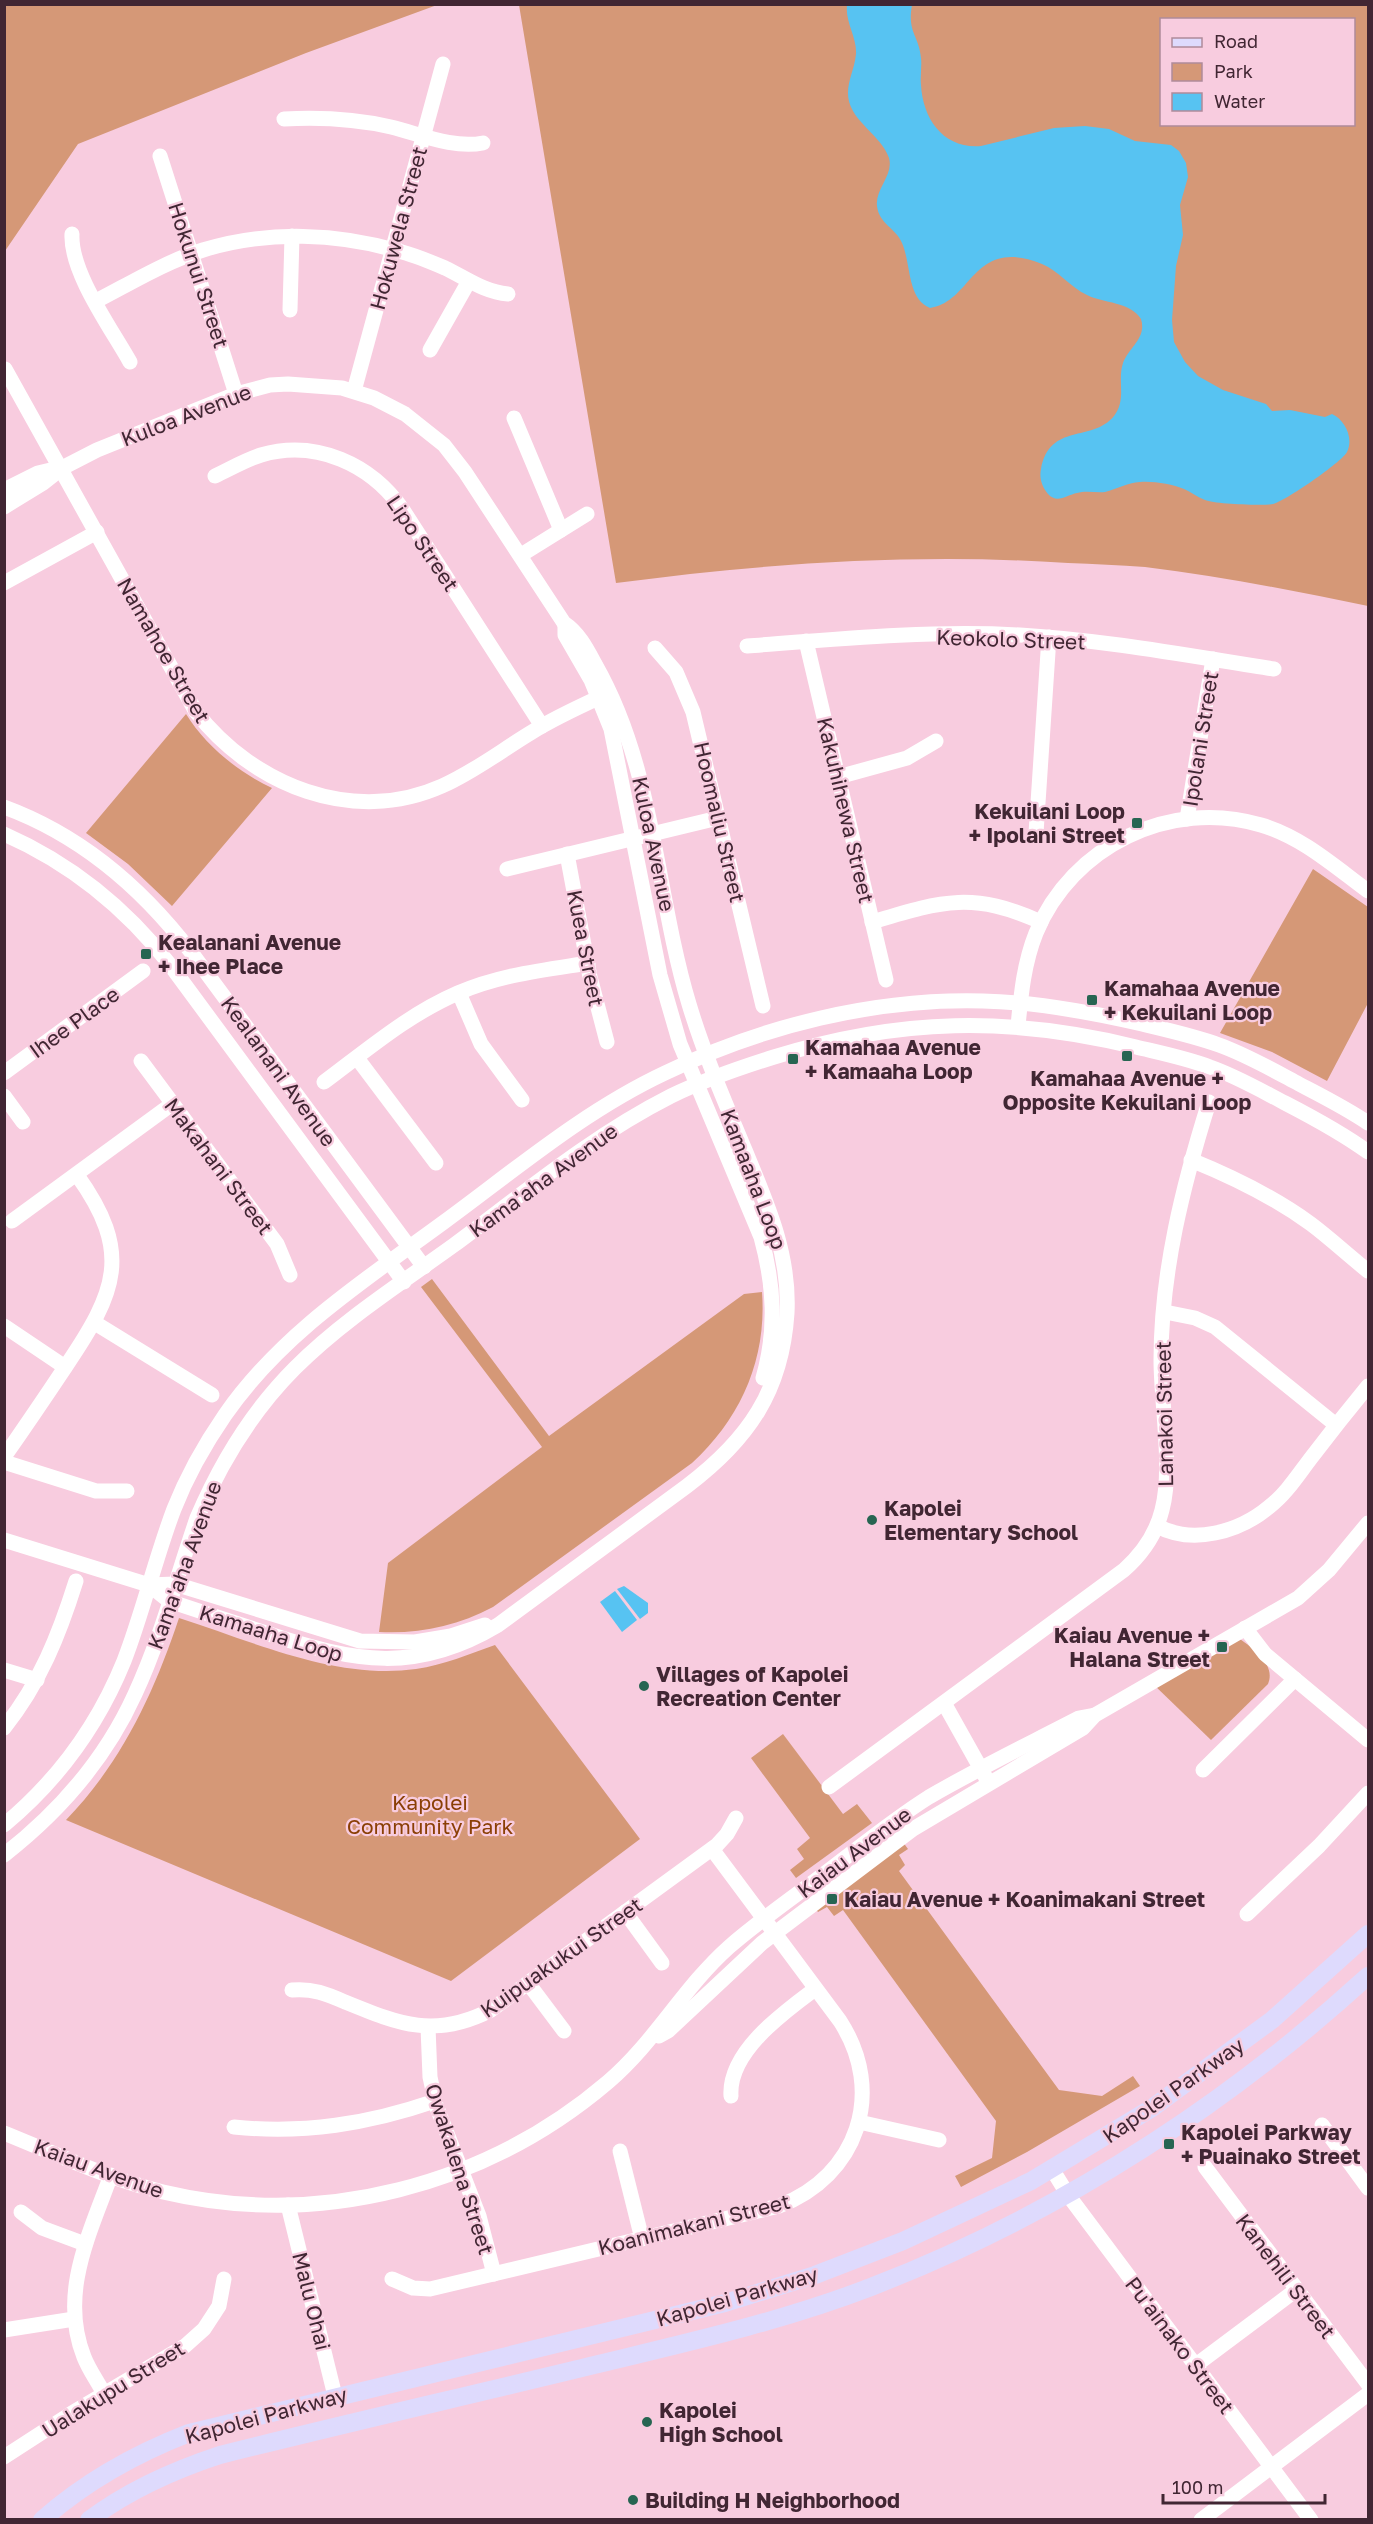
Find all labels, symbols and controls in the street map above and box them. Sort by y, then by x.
legend [1160,18,1355,126]
text: Road [1214,30,1258,52]
text: Park [1214,60,1253,82]
text: Water [1214,90,1265,112]
street label: Hokuwela Street [364,143,432,313]
street label: Hokunui Street [163,199,235,351]
street label: Kuloa Avenue [117,378,255,452]
street label: Lipo Street [381,490,465,596]
street label: Namahoe Street [112,573,216,727]
street label: Keokolo Street [936,623,1086,655]
street label: Ipolani Street [1176,669,1224,809]
street label: Kakuhihewa Street [812,715,880,905]
street label: Hoomaliu Street [689,739,751,905]
street label: Kuloa Avenue [627,774,681,914]
place label: Kekuilani Loop + Ipolani Street [969,798,1125,848]
marker: Kekuilani Loop + Ipolani Street [1130,816,1144,830]
street label: Kuea Street [562,887,610,1009]
place label: Kealanani Avenue + Ihee Place [158,929,341,979]
marker: Kealanani Avenue + Ihee Place [139,947,153,961]
place label: Kamahaa Avenue + Kekuilani Loop [1104,975,1280,1025]
street label: Ihee Place [24,981,124,1063]
street label: Kealanani Avenue [216,991,342,1151]
marker: Kamahaa Avenue + Kekuilani Loop [1085,993,1099,1007]
place label: Kamahaa Avenue + Kamaaha Loop [805,1034,981,1084]
marker: Kamahaa Avenue + Opposite Kekuilani Loop [1120,1049,1134,1063]
marker: Kamahaa Avenue + Kamaaha Loop [786,1052,800,1066]
place label: Kamahaa Avenue + Opposite Kekuilani Loop [1003,1065,1251,1115]
street label: Makahani Street [159,1093,279,1239]
street label: Kamaaha Loop [715,1105,793,1253]
street label: Kama'aha Avenue [464,1117,622,1243]
street label: Lanakoi Street [1150,1341,1178,1487]
street label: Kama'aha Avenue [142,1477,226,1653]
place label: Kapolei Elementary School [884,1495,1078,1545]
marker: Kapolei Elementary School [865,1513,879,1527]
street label: Kamaaha Loop [196,1599,346,1667]
place label: Kaiau Avenue + Halana Street [1054,1622,1210,1672]
marker: Kaiau Avenue + Halana Street [1215,1640,1229,1654]
place label: Villages of Kapolei Recreation Center [656,1661,848,1711]
marker: Villages of Kapolei Recreation Center [637,1679,651,1693]
park label: Kapolei Community Park [347,1789,513,1839]
street label: Kaiau Avenue [792,1801,916,1903]
place label: Kaiau Avenue + Koanimakani Street [844,1886,1205,1912]
street label: Kuipuakukui Street [475,1891,647,2023]
marker: Kaiau Avenue + Koanimakani Street [825,1892,839,1906]
street label: Kapolei Parkway [1097,2031,1249,2148]
street label: Owakalena Street [420,2080,500,2258]
place label: Kapolei Parkway + Puainako Street [1181,2119,1361,2169]
street label: Kaiau Avenue [31,2133,167,2203]
marker: Kapolei Parkway + Puainako Street [1162,2137,1176,2151]
street label: Koanimakani Street [595,2188,793,2260]
street label: Kanehili Street [1231,2208,1341,2344]
street label: Malu Ohai [287,2249,337,2353]
street label: Kapolei Parkway [653,2260,821,2331]
street label: Pu'ainako Street [1120,2271,1240,2419]
street label: Ualakupu Street [37,2335,189,2443]
street label: Kapolei Parkway [182,2381,350,2449]
place label: Kapolei High School [659,2397,783,2447]
marker: Kapolei High School [640,2415,654,2429]
scale bar [1163,2467,1325,2505]
text: 100 m [1172,2476,1223,2498]
place label: Building H Neighborhood [645,2487,900,2513]
marker: Building H Neighborhood [626,2493,640,2507]

